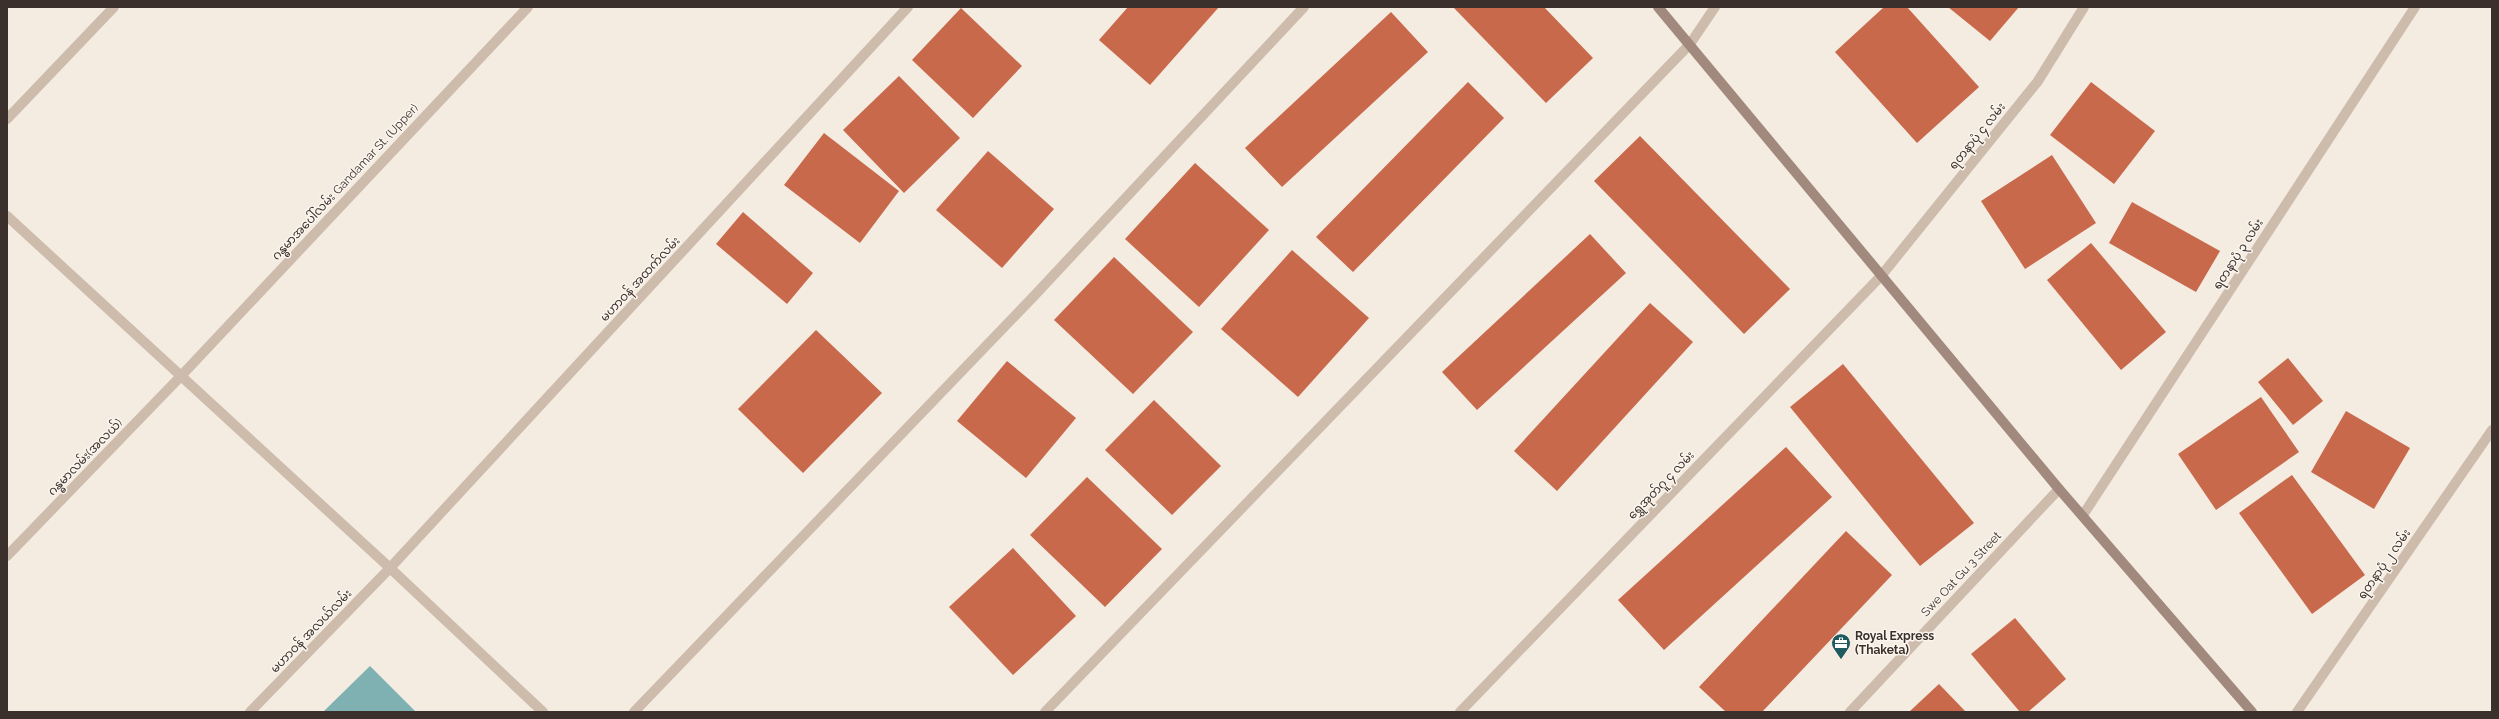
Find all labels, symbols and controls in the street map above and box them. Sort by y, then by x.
street label: ရတနာပုံ ၄ လမ်း [1944,99,2010,174]
street label: ဂန္ဓမာအပေါ်လမ်း Gandamar St. (Upper) [267,100,423,265]
street label: ရတနာပုံ ၃ လမ်း [2208,215,2269,294]
street label: မဟာဝန် အထက်လမ်း [596,232,685,326]
street label: ဂန္ဓမာလမ်း(အလယ်) [43,414,128,501]
street label: ရွှေအုတ်ဂူ ၄ လမ်း [1623,447,1699,524]
street label: ရတနာပုံ ၂ လမ်း [2353,525,2416,603]
street label: Swe Oat Gu 3 Street [1918,529,2004,619]
street label: မဟာဝန် အလယ်လမ်း [266,585,357,678]
place label: Royal Express (Thaketa) [1855,629,1934,657]
office icon: Royal Express (Thaketa) [1830,632,1852,660]

